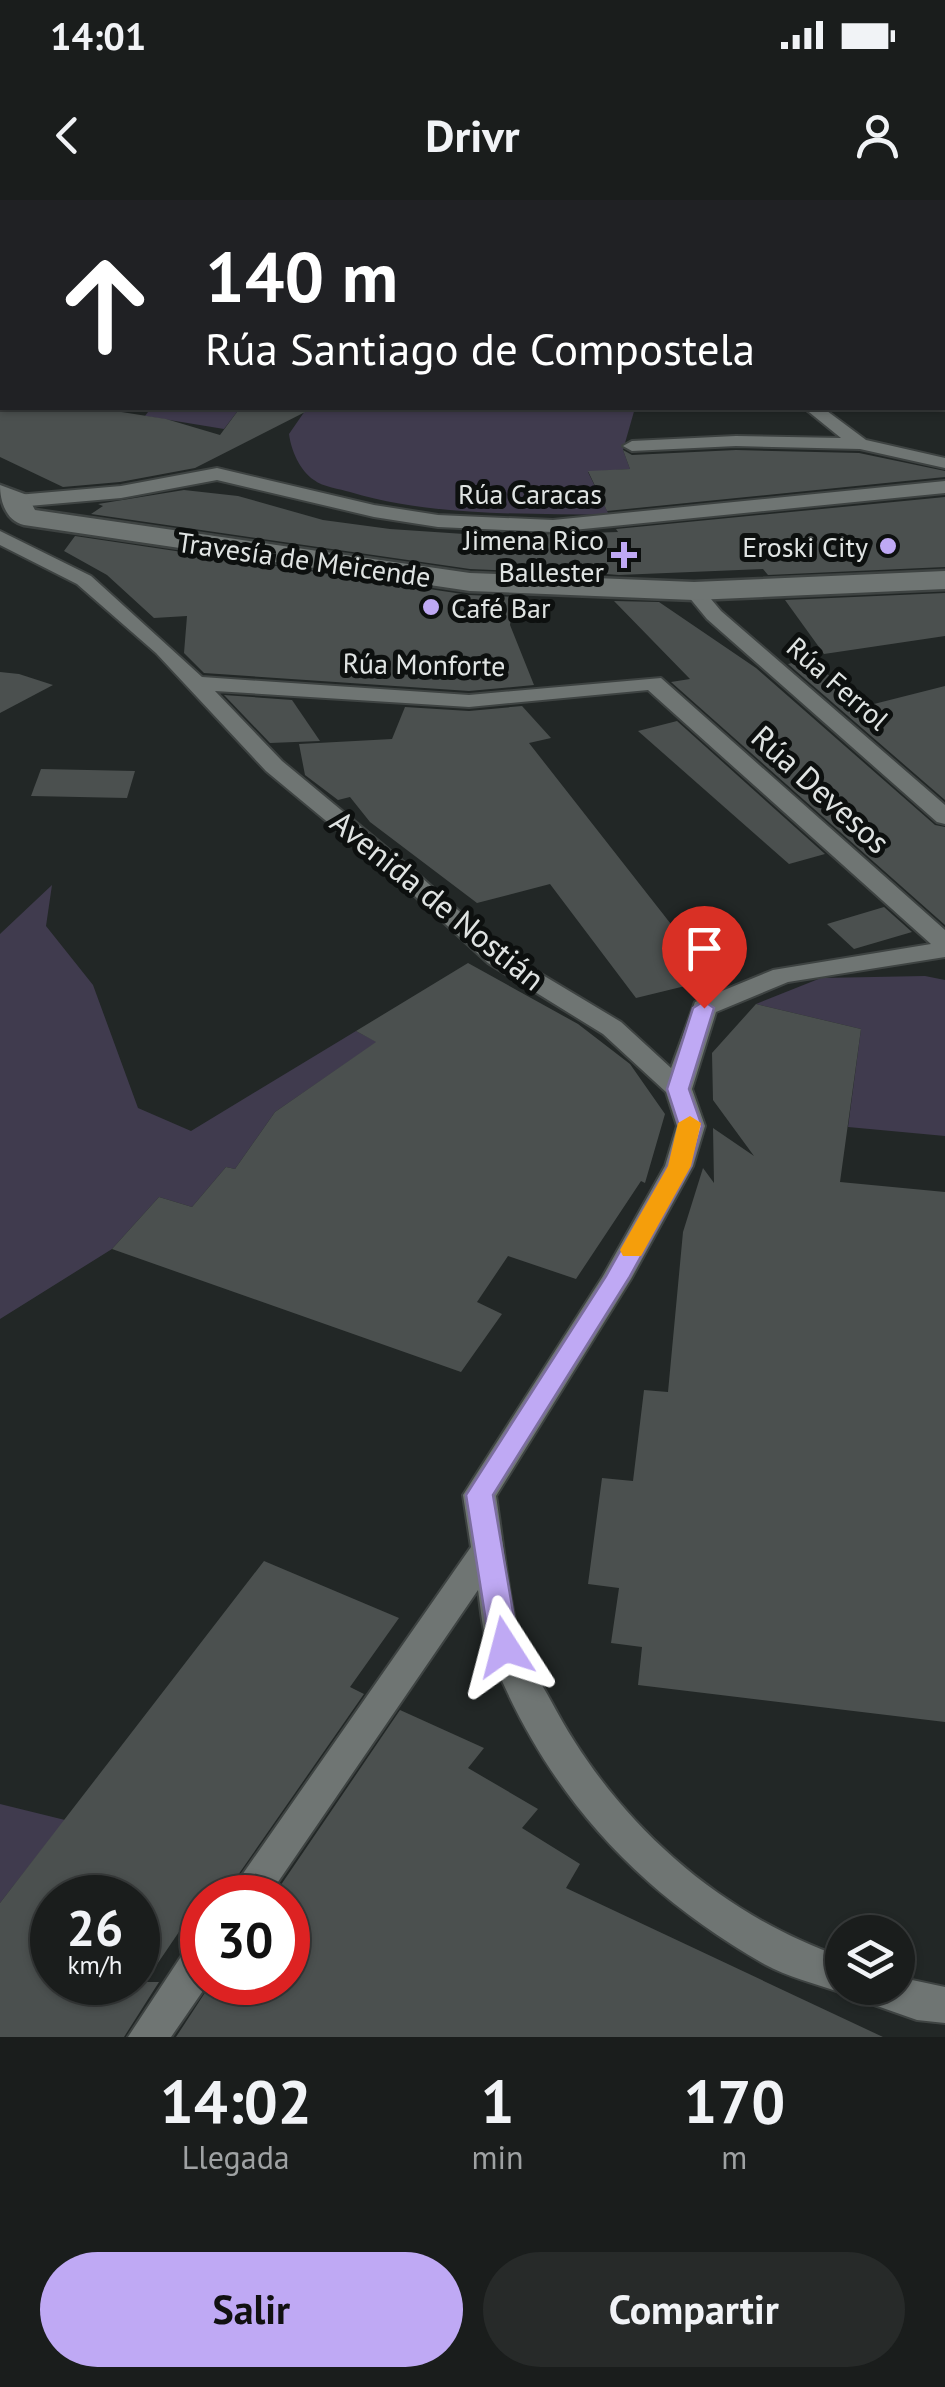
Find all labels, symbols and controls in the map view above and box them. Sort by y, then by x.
text: 14:01 [50,11,146,60]
text: Drivr [425,106,520,164]
icon: back [40,108,95,163]
icon: person [850,108,905,163]
text: 140 m [205,231,398,321]
icon: ahead [40,240,170,370]
text: Rúa Santiago de Compostela [205,319,755,377]
street label: Rúa Caracas [458,475,602,512]
place label: Jimena Rico Ballester [463,521,604,590]
street label: Travesía de Meicende [175,523,433,595]
place label: Eroski City [742,528,868,565]
marker: Eroski City [877,535,899,557]
marker: Jimena Rico Ballester [613,544,635,566]
place label: Café Bar [451,589,551,626]
marker: Café Bar [420,596,442,618]
street label: Rúa Ferrol [779,628,897,738]
street label: Rúa Monforte [342,644,506,684]
street label: Rúa Devesos [743,716,899,862]
street label: Avenida de Nostián [322,801,554,999]
pin [662,906,747,1009]
icon: arrive [677,921,732,976]
position arrow [453,1595,557,1699]
speed limit sign: 30 [180,1875,310,2005]
text: 26 [67,1895,123,1960]
map controls [825,1915,915,2005]
button: layers [825,1915,915,2005]
text: km/h [68,1949,122,1981]
text: 14:02 [160,2062,312,2140]
text: 1 [481,2062,515,2140]
text: 170 [683,2062,785,2140]
text: Llegada [182,2136,290,2178]
text: min [472,2136,524,2178]
text: m [721,2136,747,2178]
button: Salir [40,2252,463,2367]
button: Compartir [483,2252,905,2367]

